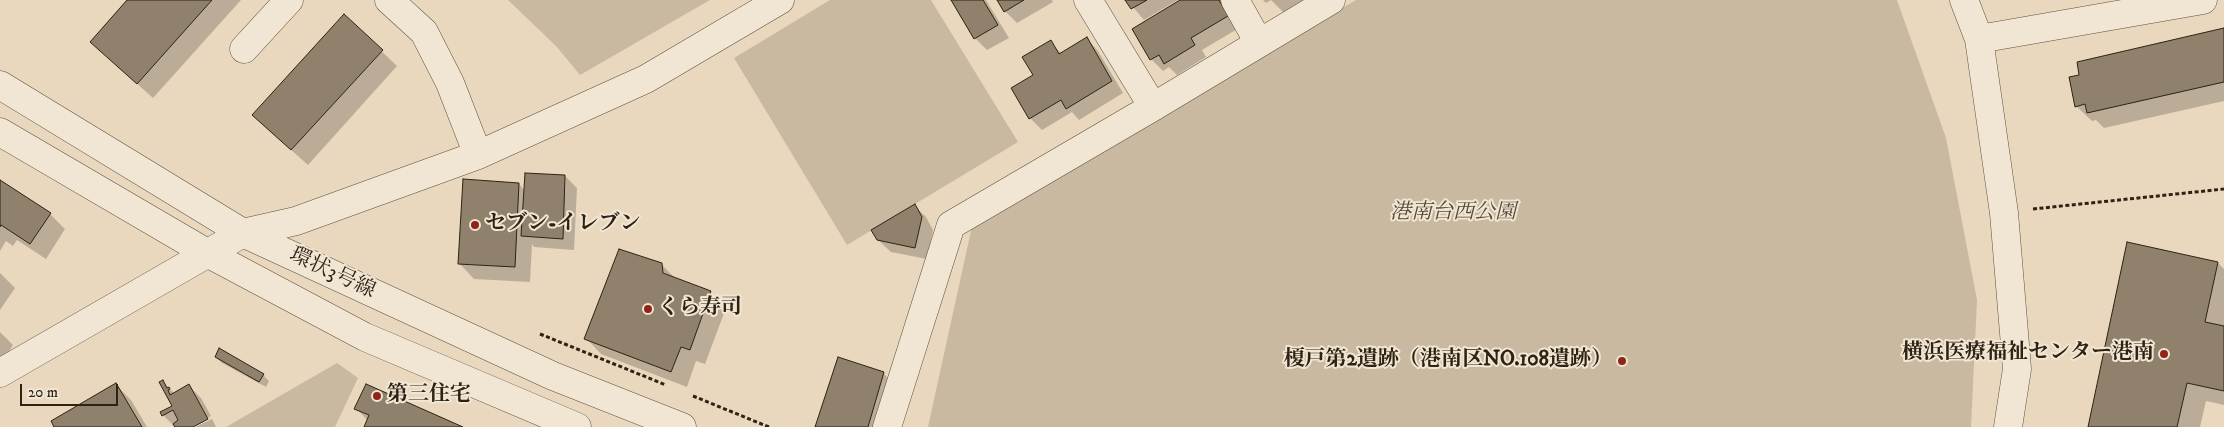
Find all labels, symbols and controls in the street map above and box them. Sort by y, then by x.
park label: 港南台西公園 [1390,201,1516,227]
place label: セブン-イレブン [485,212,641,238]
marker: セブン-イレブン [469,219,481,231]
street label: 環状3号線 [285,243,379,305]
place label: くら寿司 [658,296,742,322]
marker: くら寿司 [642,303,654,315]
place label: 横浜医療福祉センター港南 [1902,341,2154,367]
place label: 榎戸第2遺跡（港南区NO.108遺跡） [1284,348,1612,374]
marker: 横浜医療福祉センター港南 [2158,348,2170,360]
marker: 榎戸第2遺跡（港南区NO.108遺跡） [1616,355,1628,367]
scale bar [22,374,120,406]
text: 20 m [28,383,58,402]
place label: 第三住宅 [387,383,471,409]
marker: 第三住宅 [371,390,383,402]

